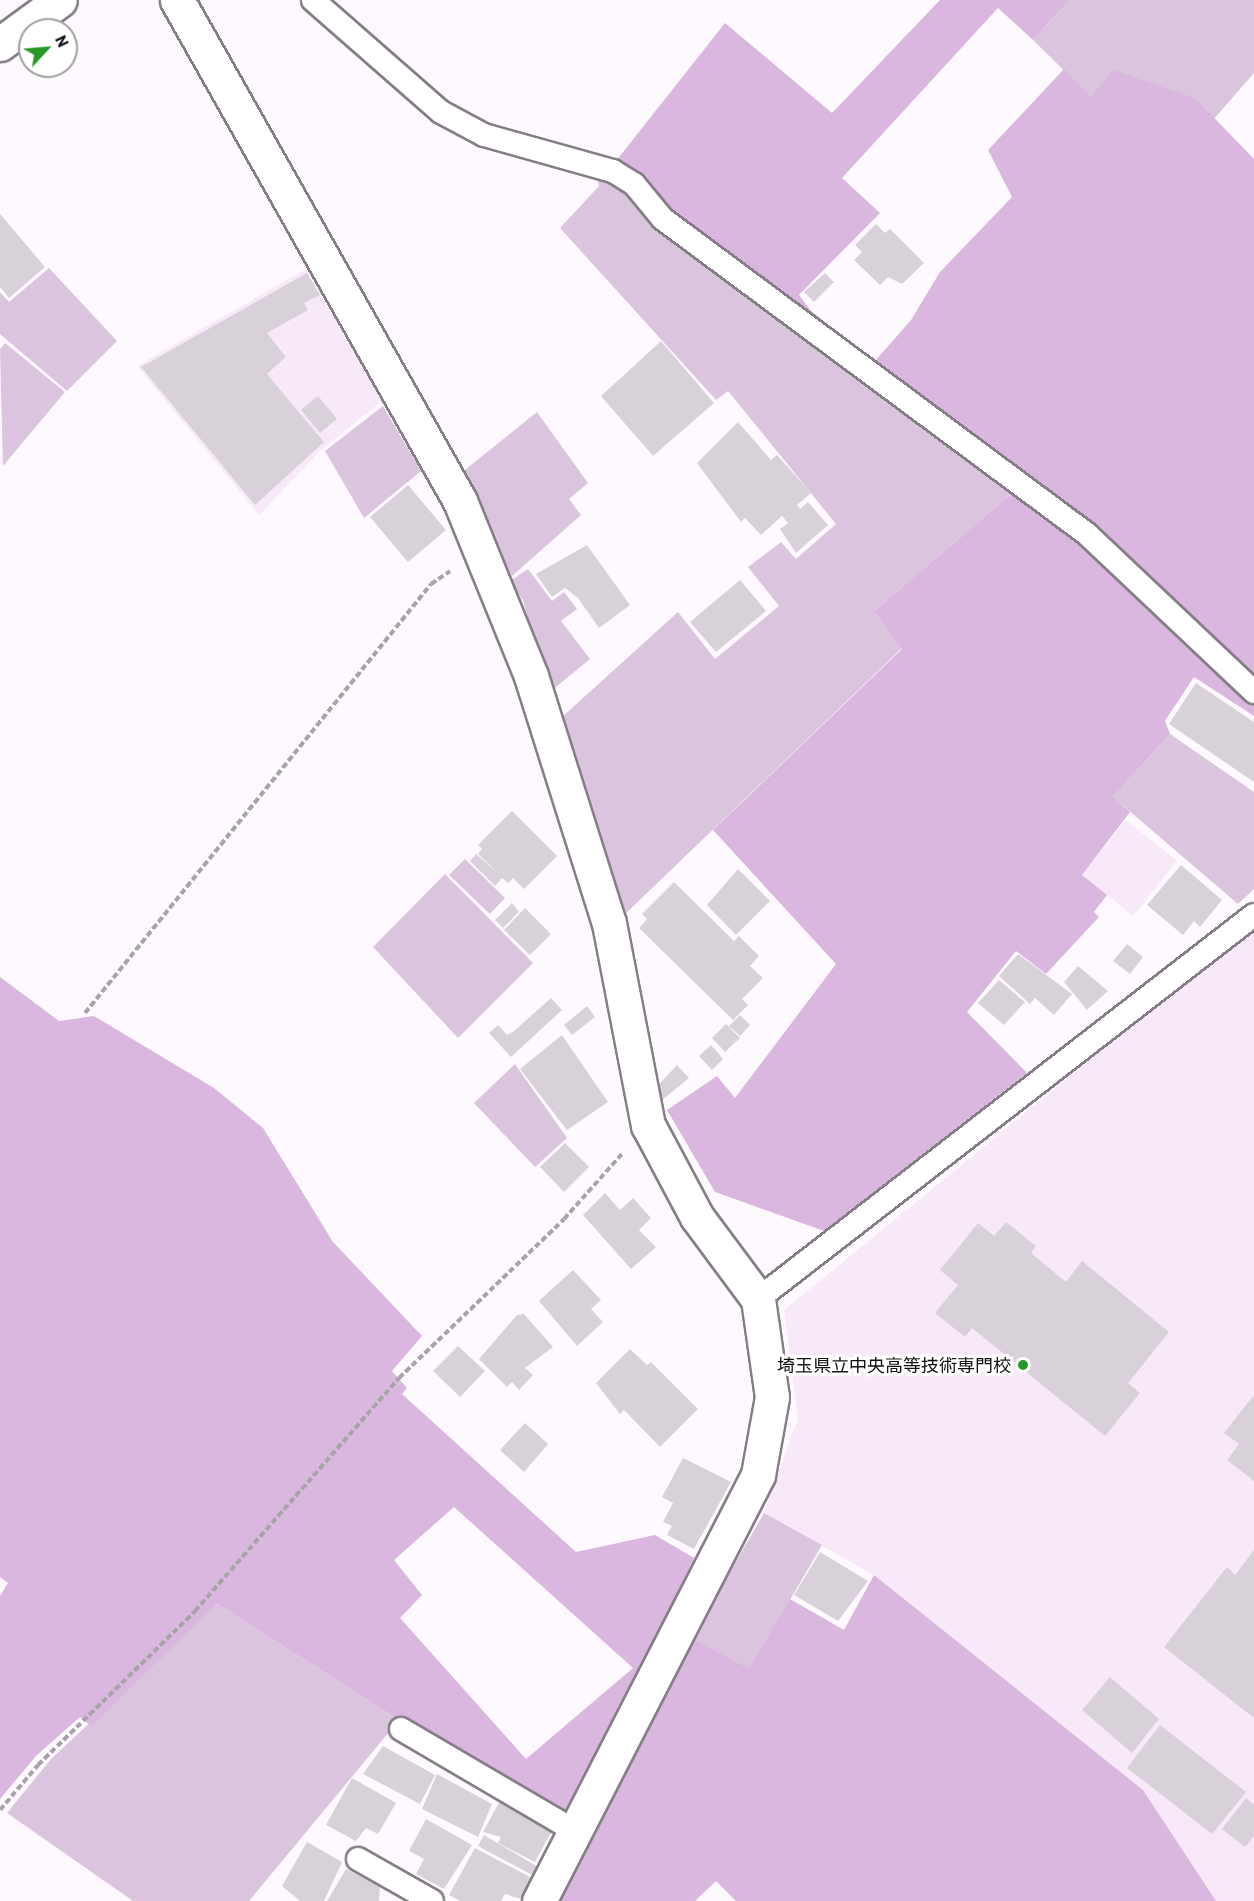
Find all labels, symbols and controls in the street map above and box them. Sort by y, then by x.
north arrow [18,18,78,78]
text: N [52,32,74,50]
place label: 埼玉県立中央高等技術専門校 [777,1354,1011,1376]
marker: 埼玉県立中央高等技術専門校 [1016,1358,1030,1372]

